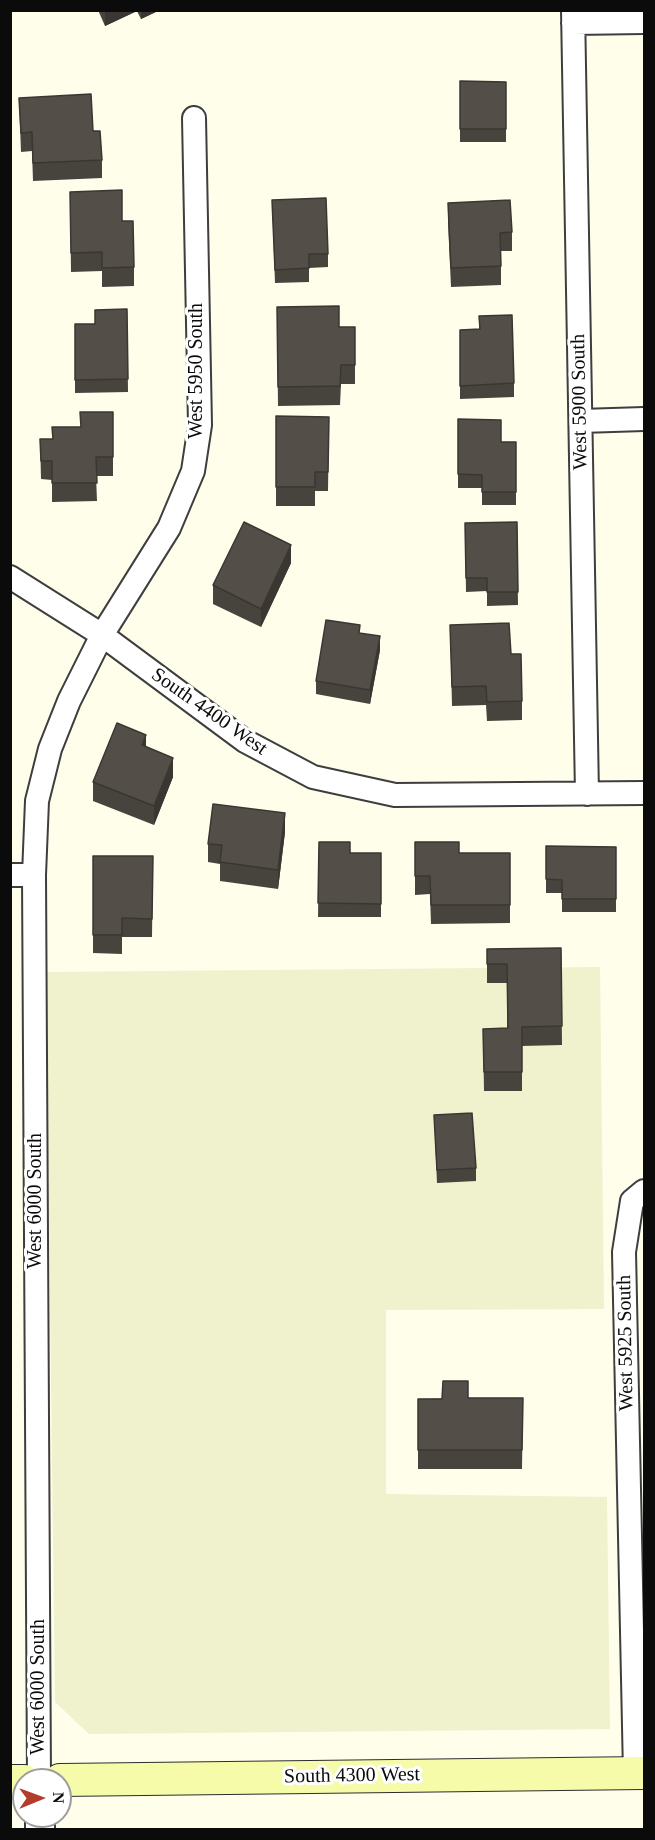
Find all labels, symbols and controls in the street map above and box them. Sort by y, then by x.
street label: West 5950 South [185,303,209,439]
street label: West 5900 South [567,334,593,470]
street label: South 4400 West [146,663,272,761]
street label: West 6000 South [24,1133,48,1269]
street label: West 5925 South [613,1275,639,1411]
street label: West 6000 South [27,1619,51,1755]
street label: South 4300 West [284,1763,420,1789]
north arrow [12,1768,72,1828]
text: N [50,1792,67,1804]

